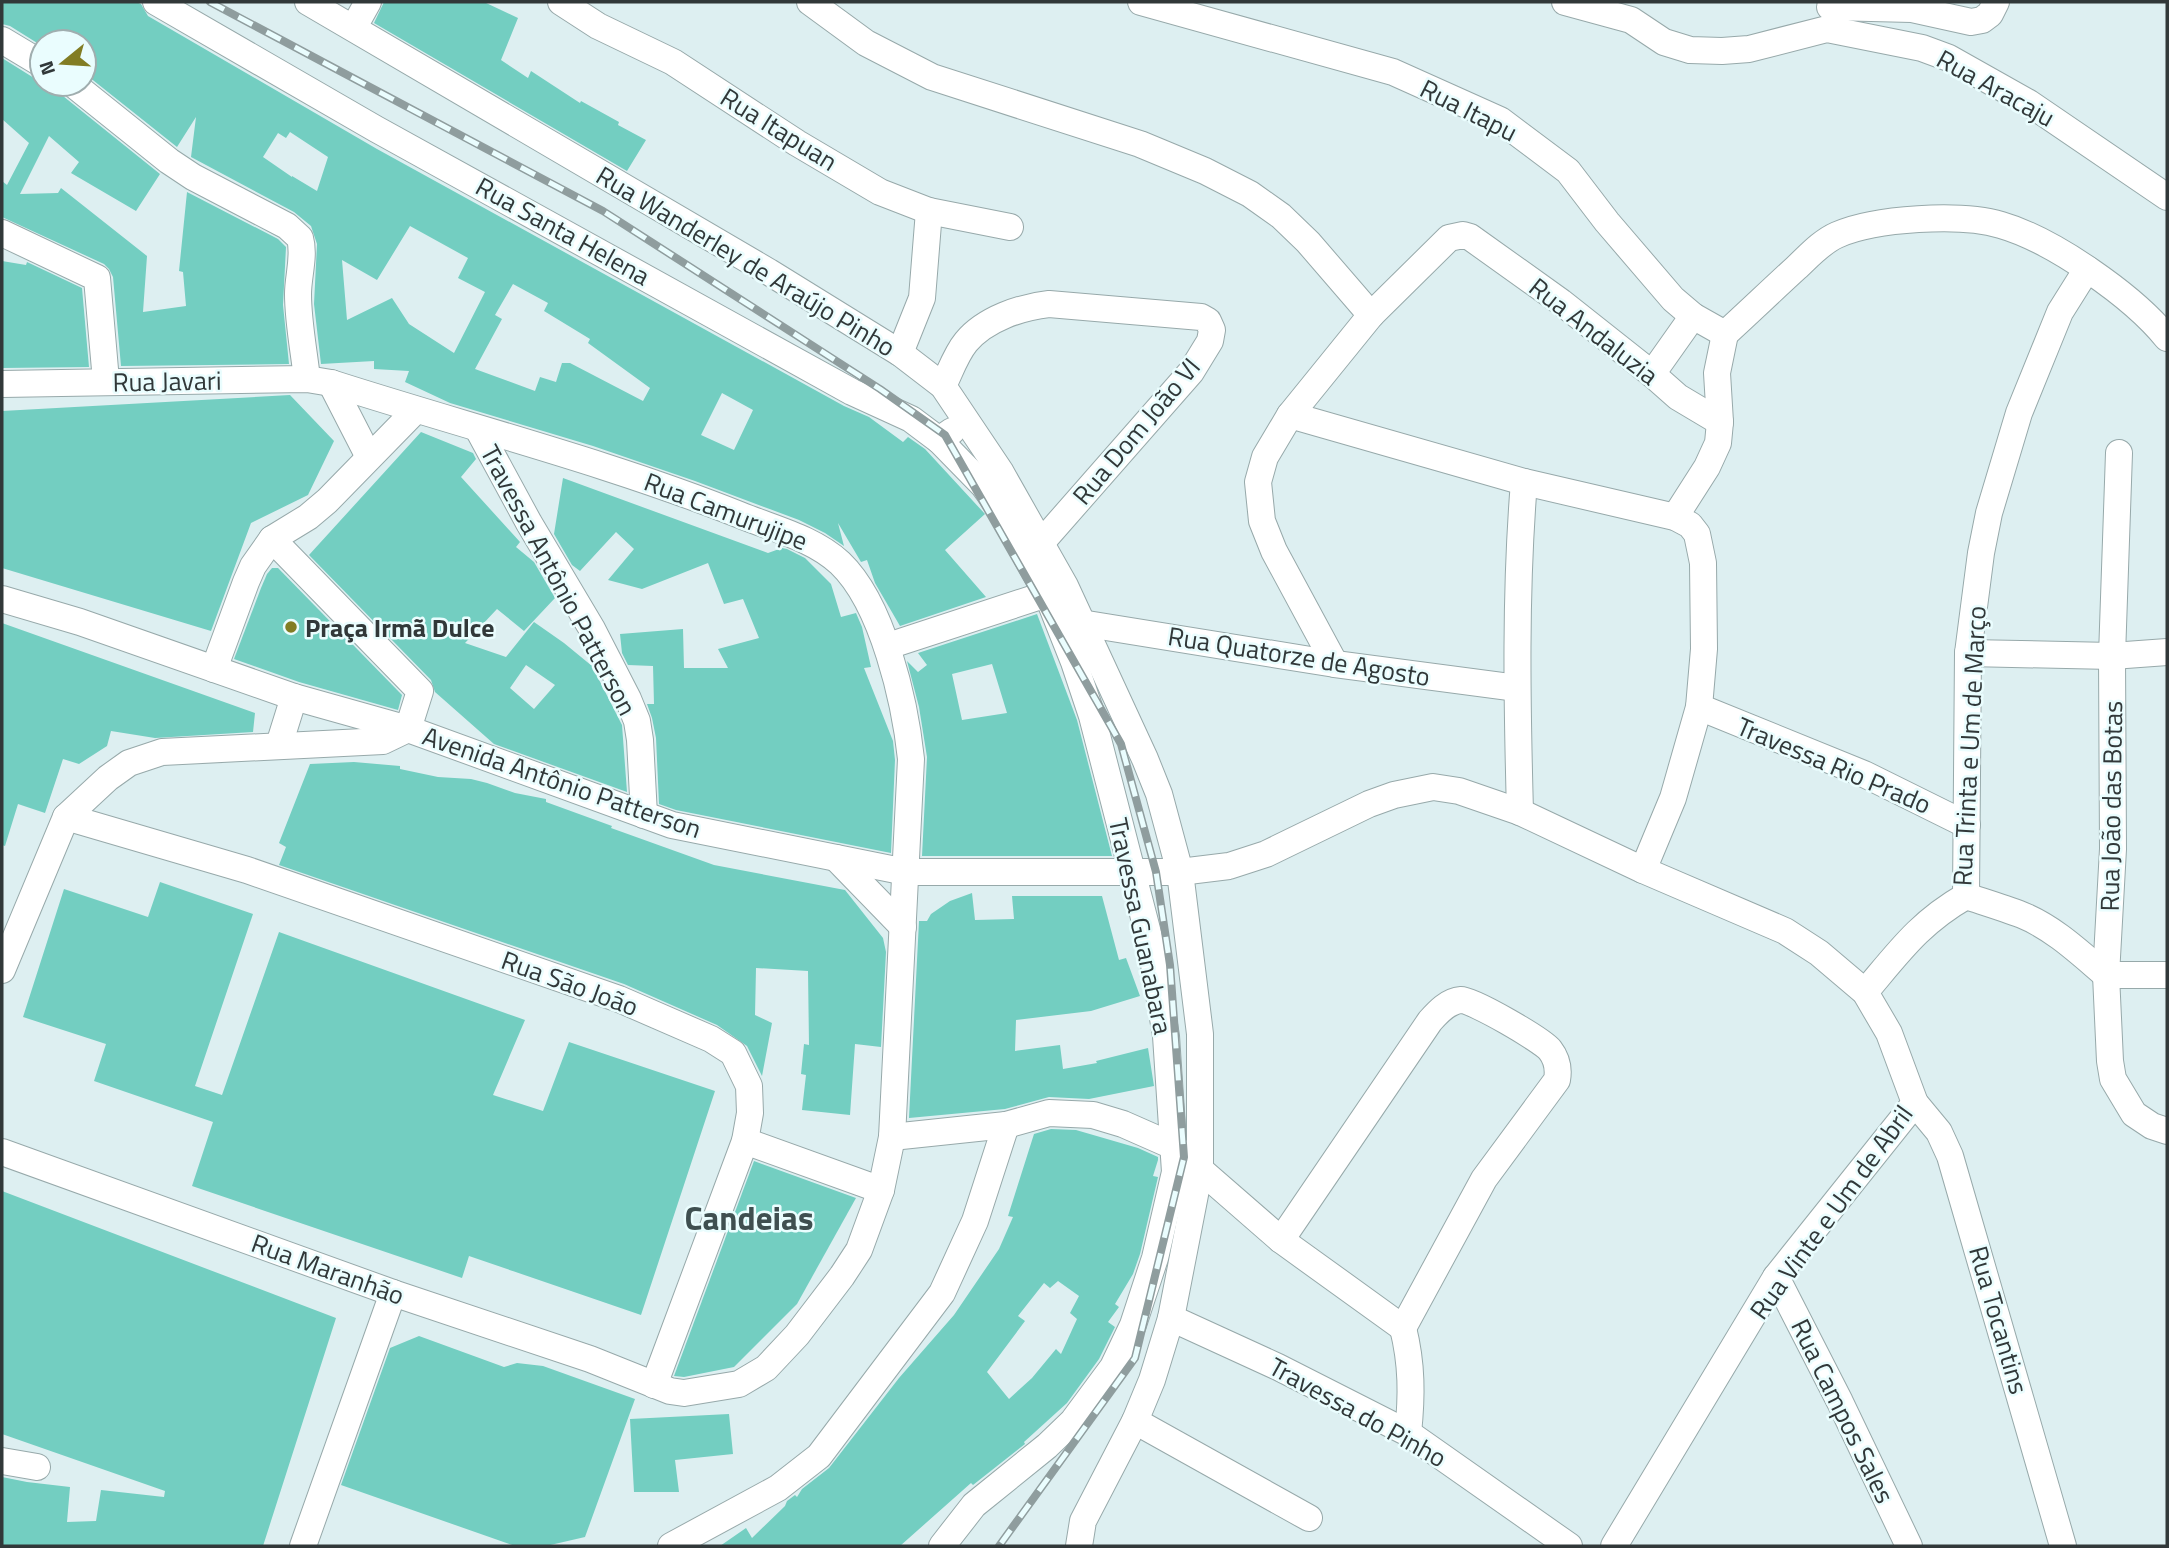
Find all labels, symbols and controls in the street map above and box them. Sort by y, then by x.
north arrow [28,28,98,98]
street label: Rua Aracaju [1930,39,2062,137]
text: N [31,58,62,79]
street label: Rua Itapu [1414,69,1524,151]
street label: Rua Itapuan [713,78,845,180]
street label: Rua Wanderley de Araújo Pinho [589,156,903,366]
street label: Rua Santa Helena [469,167,657,295]
street label: Rua Andaluzia [1521,268,1667,394]
street label: Rua Dom João VI [1063,349,1209,513]
street label: Rua Javari [112,361,222,401]
street label: Travessa Antônio Patterson [471,438,647,722]
street label: Rua Camurujipe [639,462,813,560]
street label: Rua Trinta e Um de Março [1942,605,1996,887]
place label: Praça Irmã Dulce [305,608,495,647]
street label: Rua Quatorze de Agosto [1165,616,1433,696]
marker: Praça Irmã Dulce [283,619,299,635]
street label: Rua João das Botas [2090,700,2132,912]
street label: Travessa Rio Prado [1731,706,1937,824]
street label: Avenida Antônio Patterson [417,716,707,848]
street label: Travessa Guanabara [1099,814,1183,1038]
street label: Rua São João [496,940,644,1026]
street label: Rua Vinte e Um de Abril [1740,1097,1922,1327]
district label: Candeias [685,1193,813,1243]
street label: Rua Maranhão [246,1223,410,1315]
street label: Rua Tocantins [1959,1241,2039,1399]
street label: Rua Campos Sales [1781,1312,1905,1510]
street label: Travessa do Pinho [1262,1347,1454,1477]

